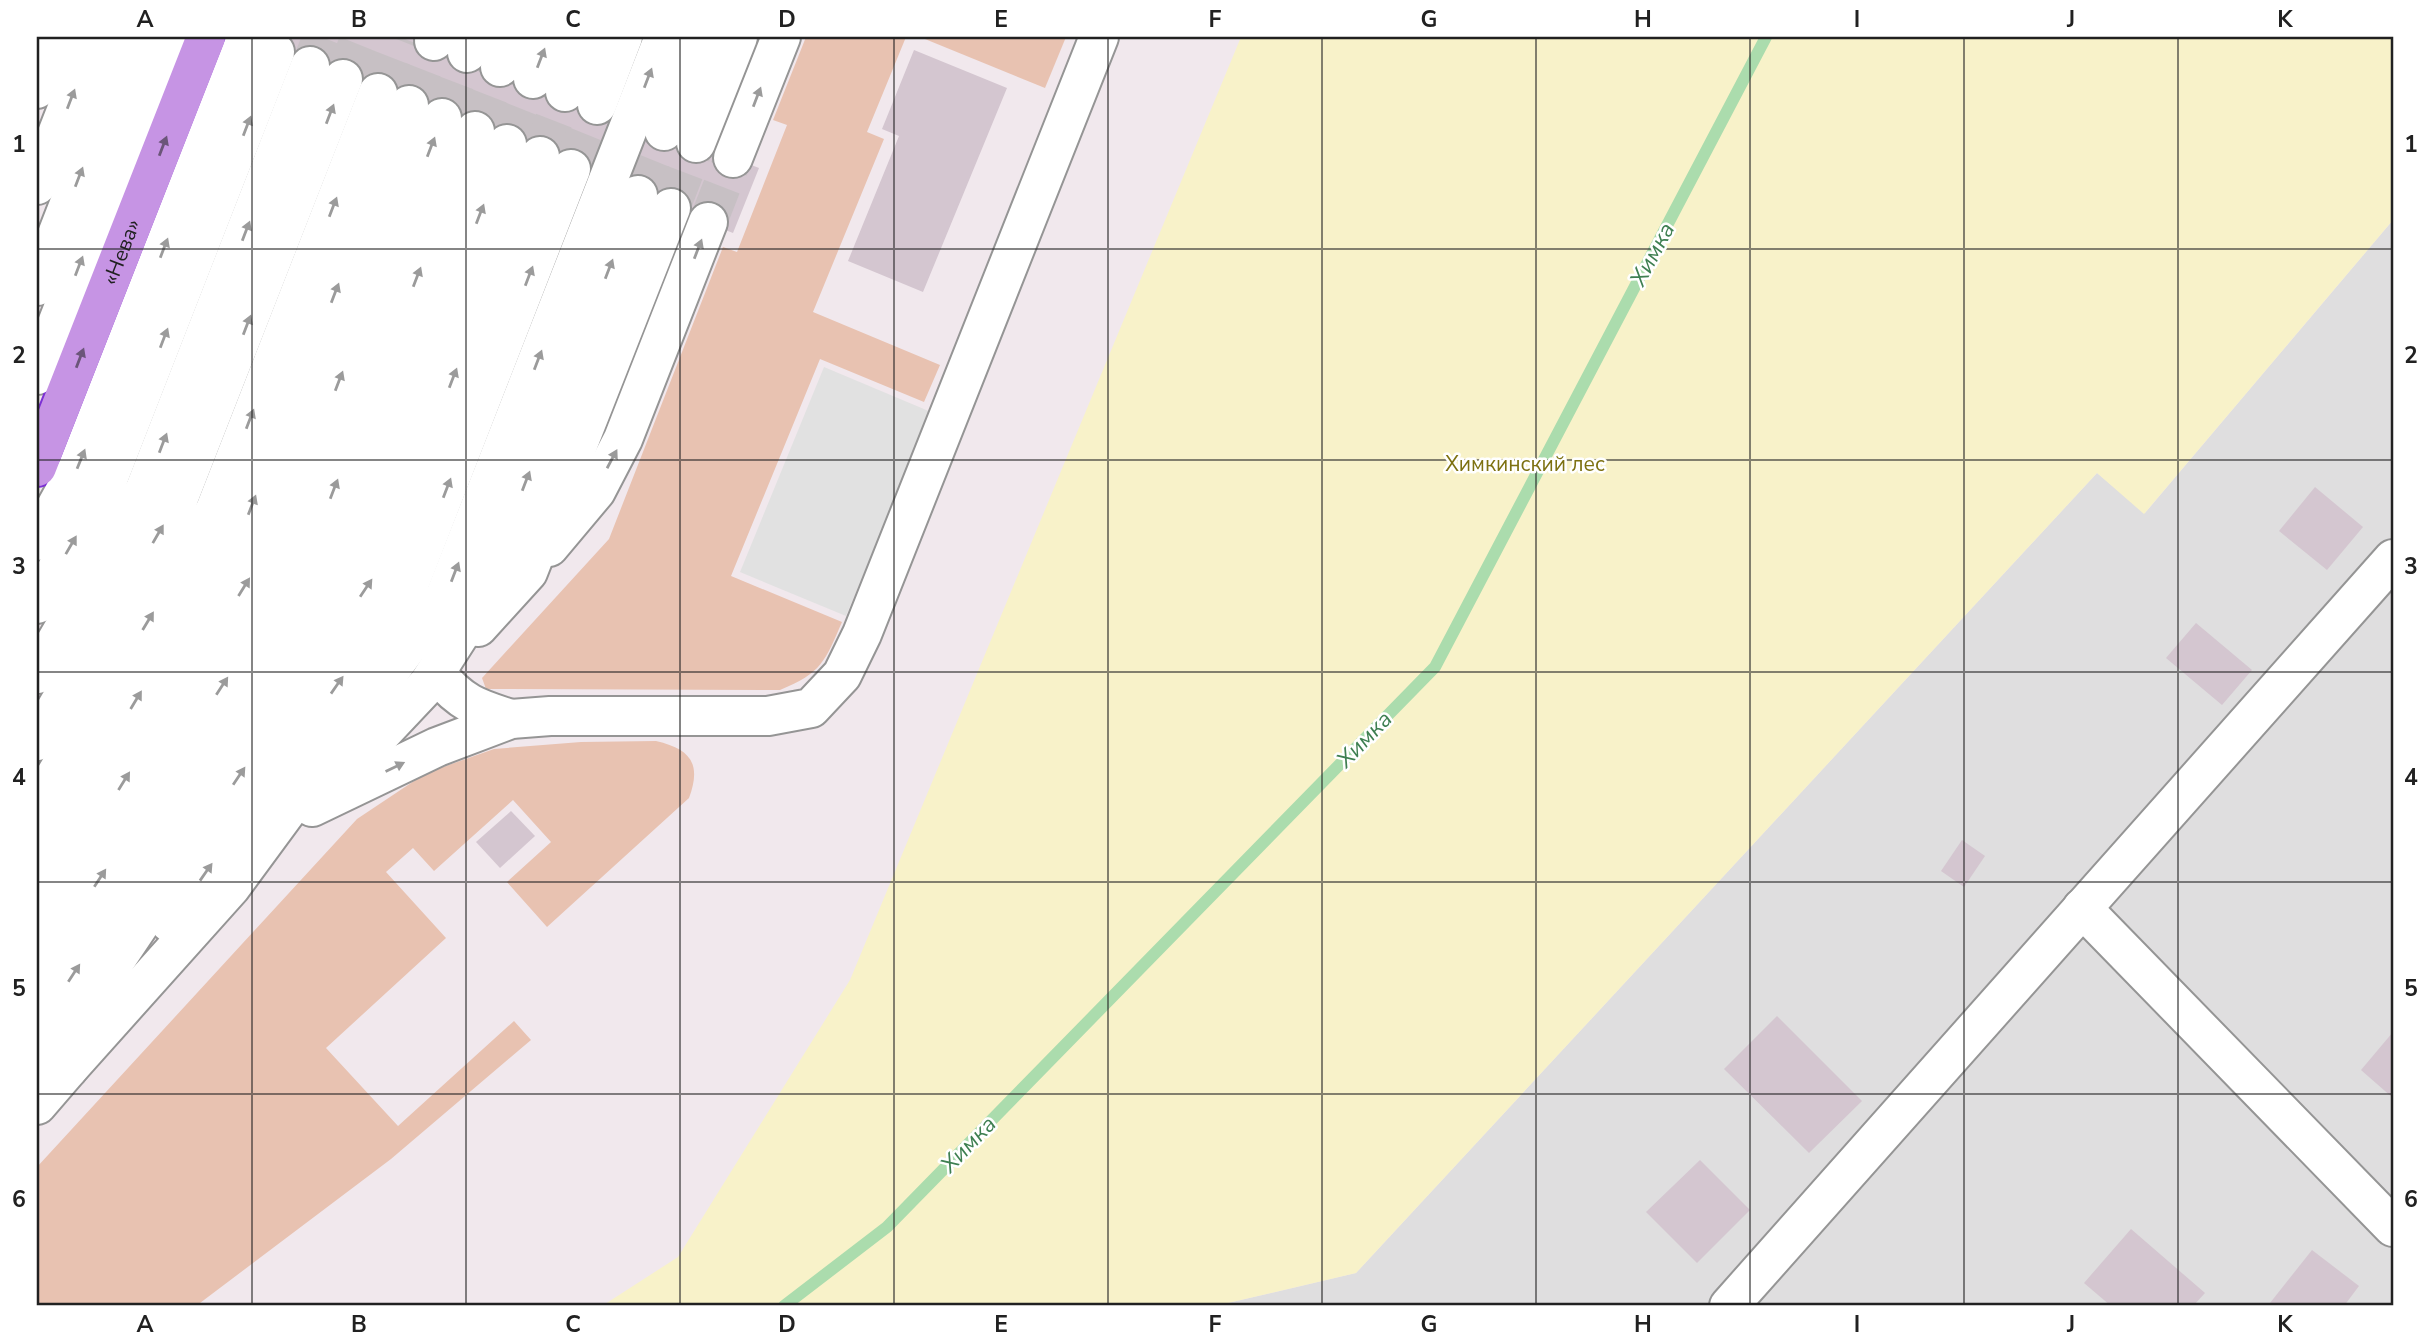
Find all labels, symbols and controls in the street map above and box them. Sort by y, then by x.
text: A [136,4,154,35]
text: B [351,4,367,35]
text: C [565,4,581,35]
text: D [778,4,796,35]
text: E [994,4,1008,35]
text: F [1209,4,1222,35]
text: G [1421,4,1437,35]
text: H [1634,4,1652,35]
text: I [1854,4,1860,35]
text: J [2066,4,2075,35]
text: K [2277,4,2293,35]
one-way arrow [536,47,547,68]
one-way arrow [643,67,654,88]
one-way arrow [752,87,763,108]
one-way arrow [65,88,76,109]
one-way arrow [324,103,335,124]
one-way arrow [241,115,252,136]
text: 1 [12,129,26,160]
text: 1 [2404,129,2418,160]
one-way arrow [158,136,169,157]
one-way arrow [425,136,436,157]
one-way arrow [74,167,85,188]
one-way arrow [328,197,339,218]
one-way arrow [474,204,485,225]
street label: «Нева» [96,215,147,289]
water label: Химка [1622,217,1682,292]
one-way arrow [240,220,251,241]
one-way arrow [158,237,169,258]
one-way arrow [692,238,703,259]
one-way arrow [74,255,85,276]
one-way arrow [604,259,615,280]
one-way arrow [524,265,535,286]
one-way arrow [412,267,423,288]
one-way arrow [330,283,341,304]
one-way arrow [242,315,253,336]
one-way arrow [158,327,169,348]
text: 2 [12,340,26,371]
text: 2 [2404,340,2418,371]
one-way arrow [75,347,86,368]
one-way arrow [532,349,543,370]
one-way arrow [448,368,459,389]
one-way arrow [333,371,344,392]
one-way arrow [245,409,256,430]
one-way arrow [157,432,168,453]
one-way arrow [75,449,86,470]
one-way arrow [606,449,618,469]
park label: Химкинский лес [1445,450,1605,478]
one-way arrow [521,471,532,492]
one-way arrow [441,477,452,498]
one-way arrow [329,478,340,499]
one-way arrow [247,494,258,515]
one-way arrow [152,525,165,544]
one-way arrow [64,535,77,554]
text: 3 [12,551,26,582]
text: 3 [2404,551,2418,582]
one-way arrow [449,561,460,582]
one-way arrow [238,578,250,597]
one-way arrow [359,579,373,597]
one-way arrow [141,612,154,631]
one-way arrow [216,676,229,696]
one-way arrow [330,676,344,694]
one-way arrow [130,691,142,710]
water label: Химка [1329,704,1399,775]
one-way arrow [385,761,405,772]
text: 4 [12,762,26,793]
text: 4 [2404,762,2418,793]
one-way arrow [232,767,245,786]
one-way arrow [118,771,131,790]
one-way arrow [199,863,213,881]
one-way arrow [93,868,106,887]
one-way arrow [67,963,80,982]
text: 5 [12,973,26,1004]
text: 5 [2404,973,2418,1004]
water label: Химка [933,1109,1003,1180]
text: 6 [12,1184,26,1215]
text: 6 [2404,1184,2418,1215]
text: A [136,1309,154,1340]
text: B [351,1309,367,1340]
text: C [565,1309,581,1340]
text: D [778,1309,796,1340]
text: E [994,1309,1008,1340]
text: F [1209,1309,1222,1340]
text: G [1421,1309,1437,1340]
text: H [1634,1309,1652,1340]
text: I [1854,1309,1860,1340]
text: J [2066,1309,2075,1340]
text: K [2277,1309,2293,1340]

